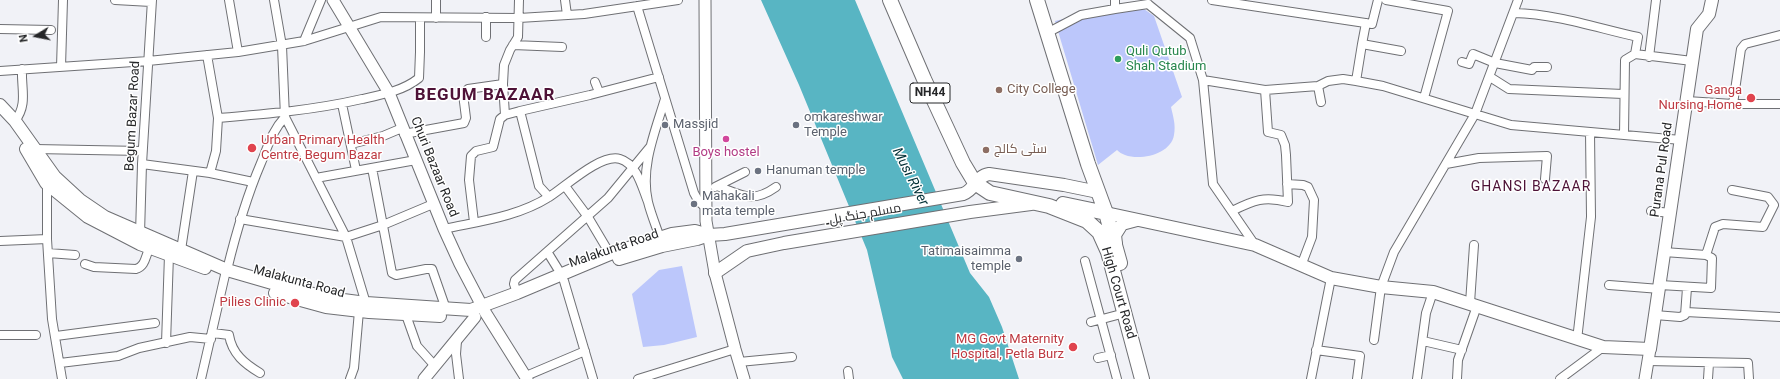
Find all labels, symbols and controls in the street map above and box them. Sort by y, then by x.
north arrow [16,16,56,56]
text: N [17,33,31,43]
place label: Quli Qutub Shah Stadium [1126,44,1206,75]
marker: Quli Qutub Shah Stadium [1113,54,1123,64]
street label: Begum Bazar Road [122,61,144,171]
place label: City College [1007,82,1076,98]
road number: NH44 [910,83,950,103]
place label: Ganga Nursing Home [1659,83,1742,114]
marker: City College [994,85,1004,95]
district label: BEGUM BAZAAR [415,86,555,106]
marker: Ganga Nursing Home [1745,92,1757,104]
place label: omkareshwar Temple [804,110,883,141]
street label: Churi Bazaar Road [407,115,461,219]
place label: Massjid [673,117,718,133]
marker: Massjid [660,120,670,130]
marker: omkareshwar Temple [791,120,801,130]
street label: Purana Pul Road [1648,122,1676,218]
place label: Urban Primary Health Centre, Begum Bazar [261,133,385,164]
marker: Boys hostel [721,134,731,144]
marker: Urban Primary Health Centre, Begum Bazar [246,142,258,154]
place label: سٹی کالج [994,142,1047,158]
place label: Boys hostel [692,145,760,161]
water label: Musi River [888,145,932,209]
marker: سٹی کالج [981,145,991,155]
place label: Hanuman temple [766,163,865,179]
marker: Hanuman temple [753,166,763,176]
district label: GHANSI BAZAAR [1471,179,1591,195]
place label: Mahakali mata temple [702,189,775,220]
marker: Mahakali mata temple [689,199,699,209]
street label: مسلم جنگ پل۔ [823,201,903,229]
street label: Malakunta Road [567,226,661,272]
place label: Tatimaisaimma temple [921,244,1011,275]
street label: High Court Road [1097,245,1139,341]
marker: Tatimaisaimma temple [1014,254,1024,264]
street label: Malakunta Road [252,262,346,302]
place label: Pilies Clinic [220,295,286,311]
marker: Pilies Clinic [289,297,301,309]
place label: MG Govt Maternity Hospital, Petla Burz [951,332,1064,363]
marker: MG Govt Maternity Hospital, Petla Burz [1067,341,1079,353]

